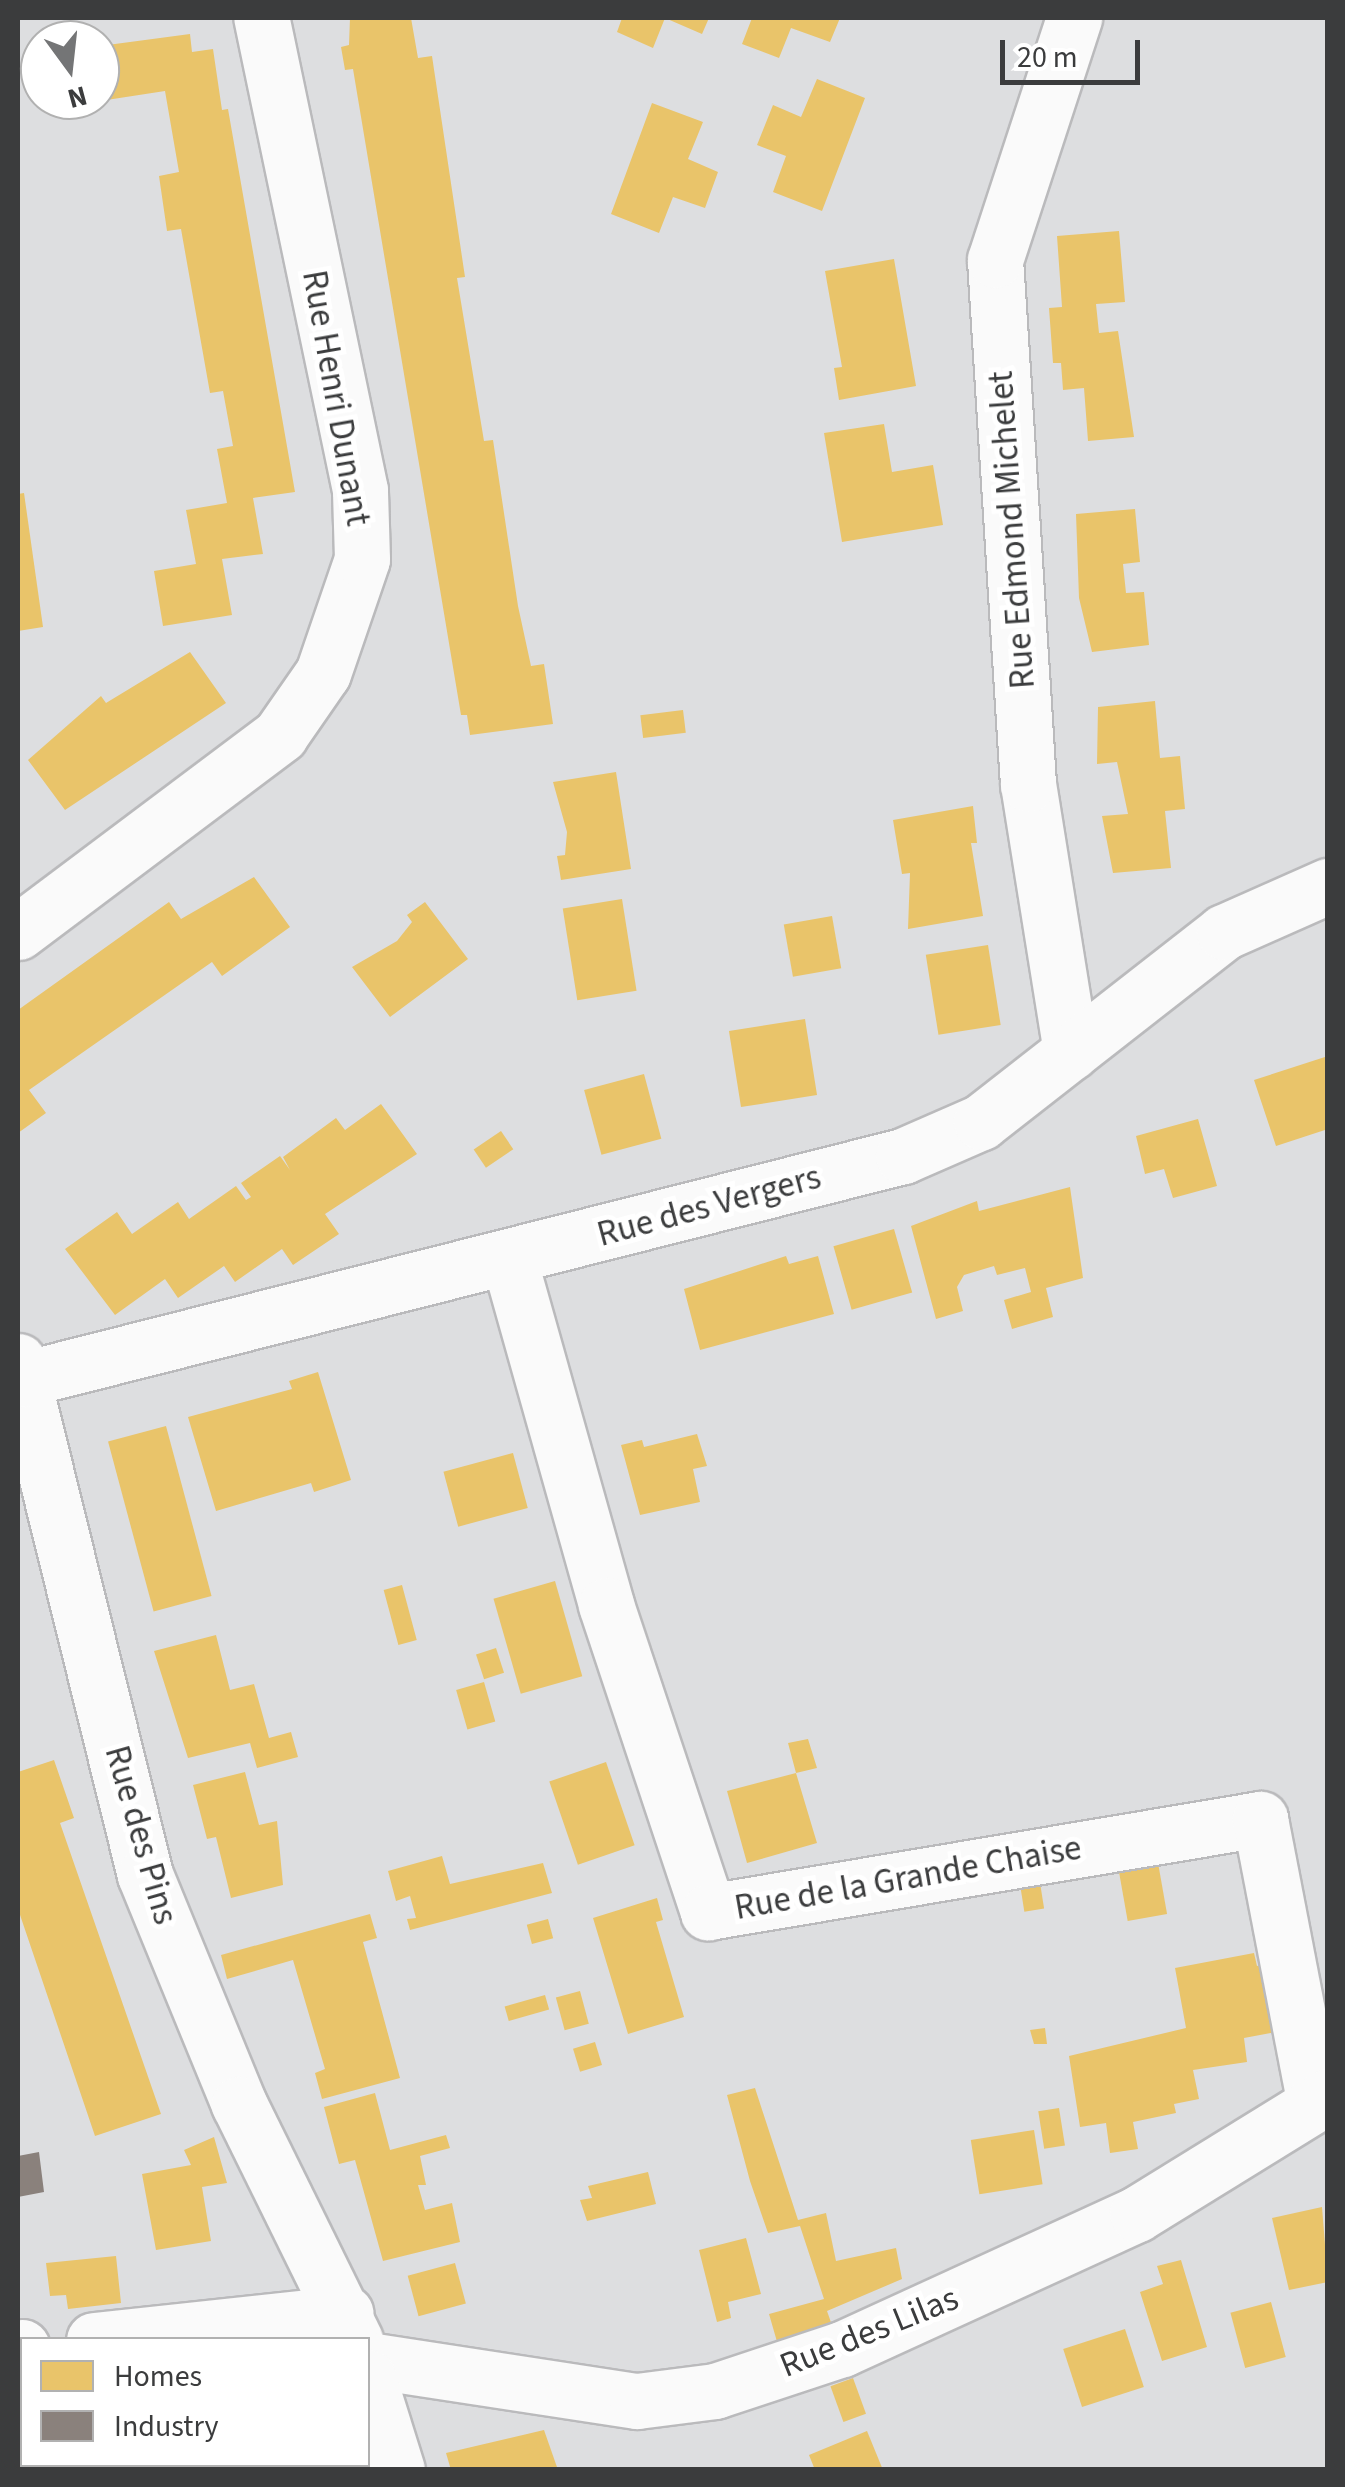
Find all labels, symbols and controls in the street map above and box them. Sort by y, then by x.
north arrow [20,20,120,120]
scale bar [1005,20,1145,82]
text: 20 m [1017,36,1078,79]
text: N [63,75,91,119]
street label: Rue Henri Dunant [293,267,379,529]
street label: Rue Edmond Michelet [980,370,1044,690]
street label: Rue des Vergers [593,1156,825,1256]
street label: Rue des Pins [95,1741,187,1929]
street label: Rue de la Grande Chaise [731,1827,1085,1929]
street label: Rue des Lilas [774,2277,964,2387]
legend [20,2337,370,2467]
text: Homes [114,2355,202,2398]
text: Industry [114,2405,219,2448]

